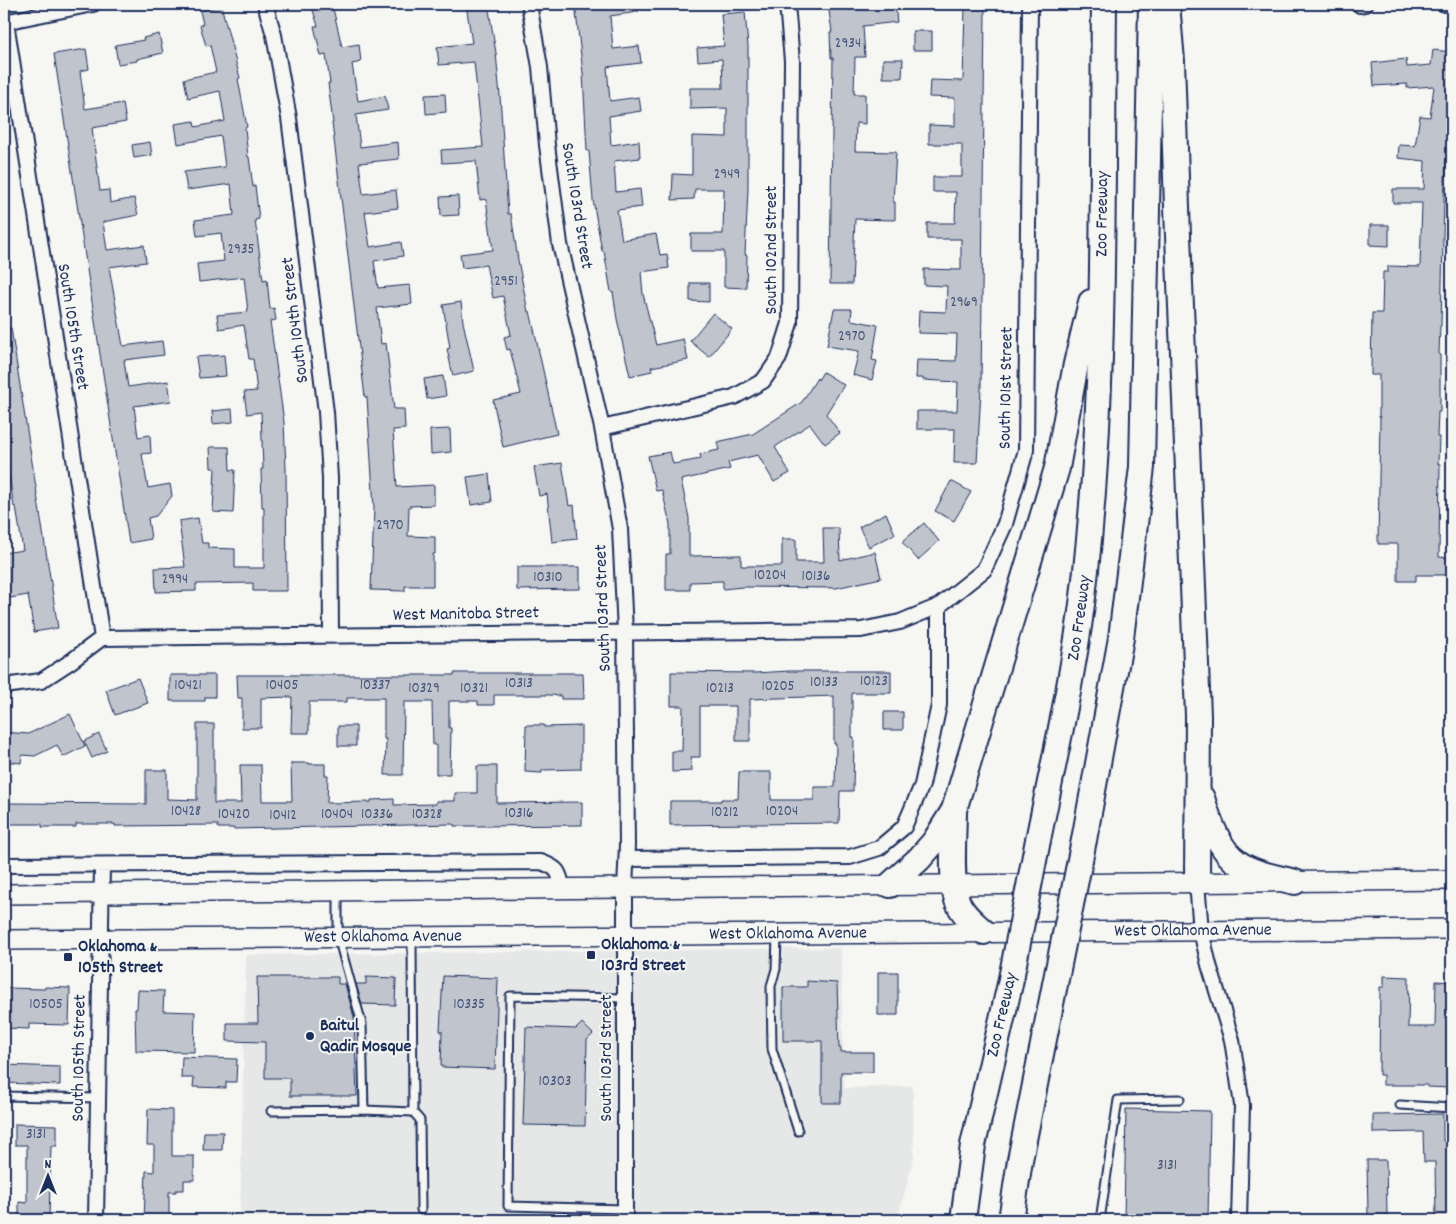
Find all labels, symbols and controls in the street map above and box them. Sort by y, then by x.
house number: 2934 [835,33,861,55]
street label: South 103rd Street [554,141,598,271]
house number: 2949 [714,164,740,186]
street label: Zoo Freeway [1090,170,1116,257]
street label: South 102nd Street [760,185,785,314]
house number: 2935 [227,239,255,261]
street label: South 104th Street [276,255,316,384]
street label: South 105th Street [50,262,94,392]
house number: 2951 [494,271,518,293]
house number: 2969 [950,292,978,314]
house number: 2970 [838,326,866,348]
street label: South 101st Street [993,326,1021,449]
house number: 2970 [376,515,404,537]
street label: South 103rd Street [589,544,619,672]
house number: 10204 [754,565,786,587]
house number: 10136 [802,566,830,588]
house number: 10310 [533,567,563,589]
house number: 2994 [162,569,188,591]
street label: Zoo Freeway [1061,573,1098,663]
street label: West Manitoba Street [393,601,540,629]
house number: 10123 [860,671,888,693]
house number: 10133 [810,672,838,694]
house number: 10313 [505,673,533,695]
house number: 10421 [174,675,202,697]
house number: 10405 [266,675,298,697]
house number: 10337 [360,675,391,697]
house number: 10205 [761,676,795,698]
house number: 10329 [408,678,440,700]
house number: 10321 [460,678,488,700]
house number: 10213 [706,678,734,700]
house number: 10428 [171,801,201,823]
house number: 10204 [766,801,798,823]
house number: 10212 [711,802,739,824]
house number: 10316 [505,803,533,825]
house number: 10420 [218,804,250,826]
house number: 10404 [321,804,353,826]
house number: 10336 [361,804,393,826]
house number: 10328 [412,804,442,826]
house number: 10412 [269,805,297,827]
street label: West Oklahoma Avenue [1114,918,1272,944]
street label: West Oklahoma Avenue [709,921,867,947]
street label: West Oklahoma Avenue [304,924,462,950]
place label: Oklahoma & 103rd Street [601,933,686,979]
place label: Oklahoma & 105th Street [78,935,163,981]
marker: Oklahoma & 103rd Street [585,949,597,961]
marker: Oklahoma & 105th Street [62,951,74,963]
street label: Zoo Freeway [981,970,1025,1060]
house number: 10505 [29,994,63,1016]
street label: South 105th Street [66,994,94,1122]
house number: 10335 [453,994,485,1016]
street label: South 103rd Street [595,994,620,1122]
place label: Baitul Qadir Mosque [320,1014,411,1060]
marker: Baitul Qadir Mosque [304,1030,316,1042]
house number: 10303 [539,1071,571,1093]
house number: 3131 [26,1124,46,1146]
north arrow [22,1152,72,1202]
text: N [45,1155,52,1175]
house number: 3131 [1157,1155,1177,1177]

